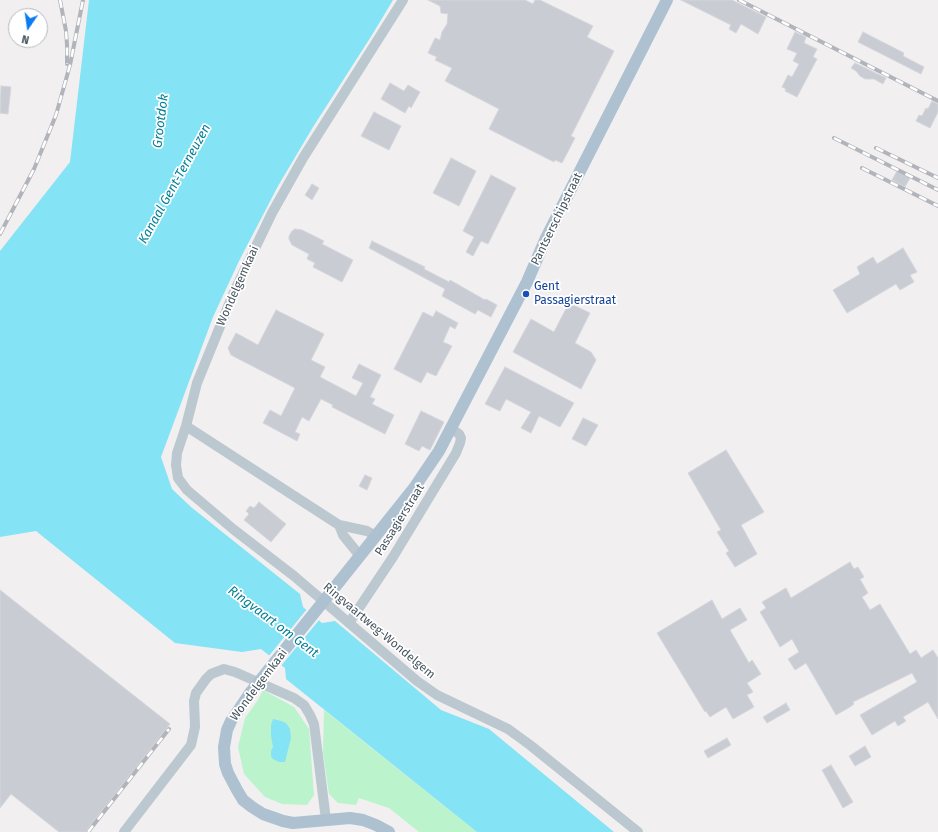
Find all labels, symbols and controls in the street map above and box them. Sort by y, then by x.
north arrow [8,8,48,48]
text: N [20,32,30,46]
water label: Grootdok [150,93,172,149]
water label: Kanaal Gent-Terneuzen [136,121,214,247]
street label: Pantserschipstraat [528,170,586,268]
street label: Wondelgemkaai [214,244,262,328]
place label: Gent Passagierstraat [534,280,616,308]
marker: Gent Passagierstraat [521,289,531,299]
street label: Passagierstraat [372,481,428,559]
street label: Ringvaartweg-Wondelgem [320,580,438,682]
water label: Ringvaart om Gent [225,583,321,661]
street label: Wondelgemkaai [227,646,291,724]

